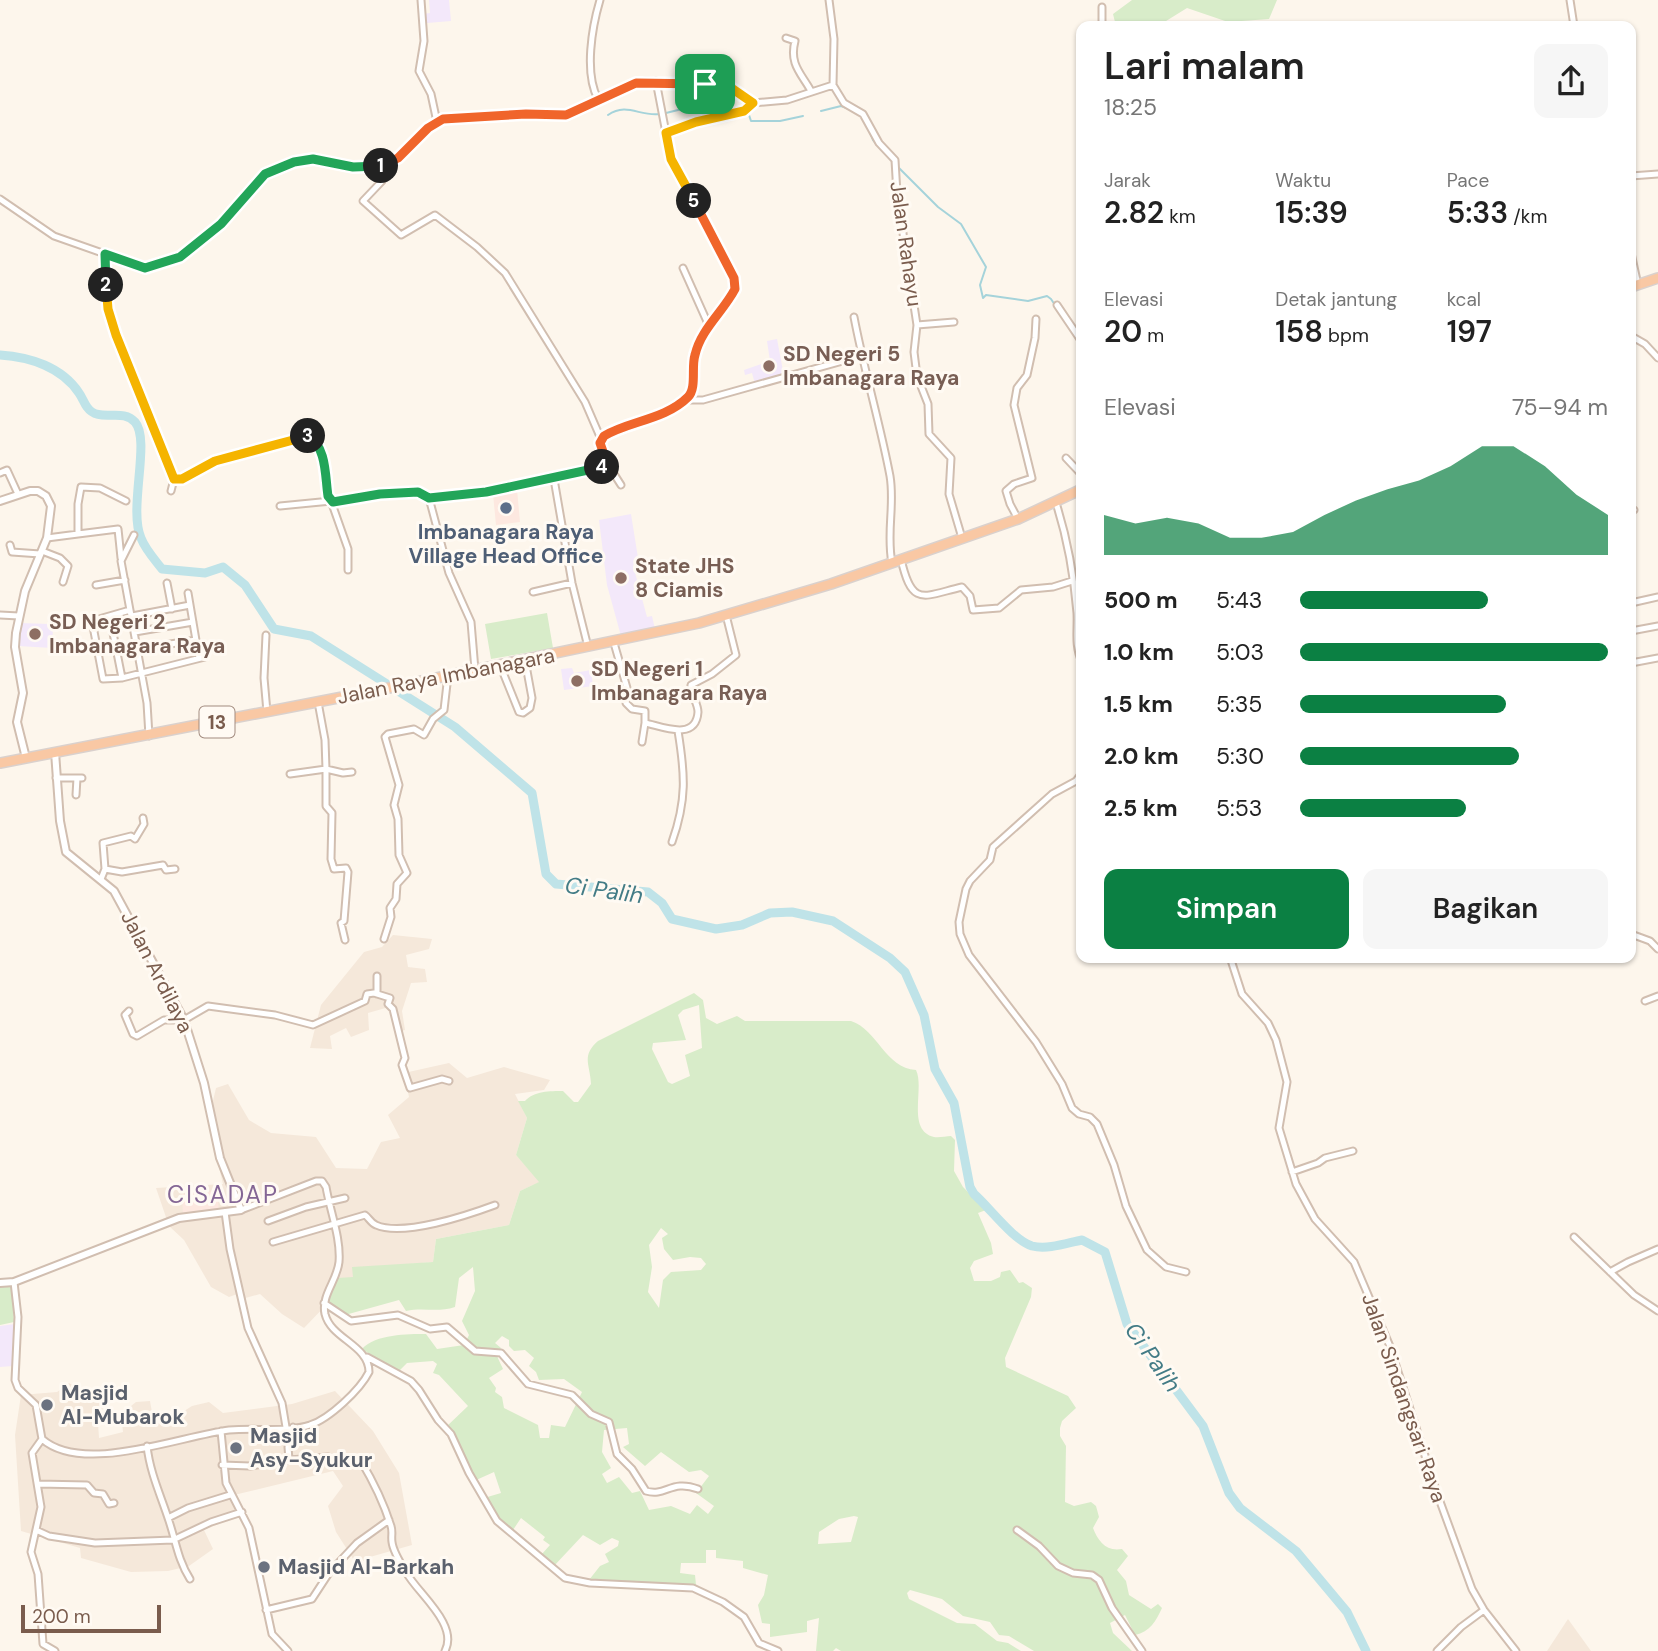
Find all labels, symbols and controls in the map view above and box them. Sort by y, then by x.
text: Lari malam [1104,41,1305,91]
button: share [1534,44,1608,118]
pin [675,54,735,114]
icon: arrive [686,65,724,103]
text: 18:25 [1104,92,1157,122]
pin: 1 [364,148,398,184]
text: 1 [377,153,384,178]
text: Jarak [1104,168,1151,193]
text: Waktu [1275,168,1331,193]
text: Pace [1447,168,1489,193]
street label: Jalan Rahayu [883,180,929,308]
pin: 5 [676,184,712,218]
text: 5 [688,188,699,213]
text: 2.82 [1104,193,1164,232]
text: 15:39 [1275,193,1348,232]
text: 5:33 [1447,193,1508,232]
text: km [1164,204,1196,229]
text: /km [1508,204,1547,229]
pin: 2 [88,268,124,302]
text: 2 [100,272,111,297]
text: Elevasi [1104,287,1163,312]
text: Detak jantung [1275,287,1397,312]
text: kcal [1447,287,1481,312]
text: 20 [1104,312,1142,351]
text: 158 [1275,312,1323,351]
text: 197 [1447,312,1492,351]
text: m [1142,323,1164,348]
text: bpm [1323,323,1369,348]
place label: SD Negeri 5 Imbanagara Raya [783,340,959,392]
marker: SD Negeri 5 Imbanagara Raya [761,358,777,374]
text: Elevasi [1104,392,1176,422]
text: 75–94 m [1512,392,1608,422]
pin: 3 [290,418,326,453]
text: 3 [302,423,313,448]
pin: 4 [584,449,620,484]
text: 4 [595,454,608,479]
marker: Imbanagara Raya Village Head Office [498,500,514,516]
place label: Imbanagara Raya Village Head Office [409,518,603,570]
place label: State JHS 8 Ciamis [635,552,734,604]
marker: State JHS 8 Ciamis [613,570,629,586]
text: 500 m [1104,585,1178,615]
text: 5:43 [1216,585,1262,615]
place label: SD Negeri 2 Imbanagara Raya [49,608,225,660]
marker: SD Negeri 2 Imbanagara Raya [27,626,43,642]
text: 1.0 km [1104,637,1174,667]
text: 5:03 [1216,637,1264,667]
street label: Jalan Raya Imbanagara [335,641,557,711]
place label: SD Negeri 1 Imbanagara Raya [591,655,767,707]
marker: SD Negeri 1 Imbanagara Raya [569,673,585,689]
text: 1.5 km [1104,689,1173,719]
text: 5:35 [1216,689,1262,719]
road number: 13 [200,706,234,737]
text: 2.0 km [1104,741,1179,771]
text: 5:30 [1216,741,1264,771]
text: 2.5 km [1104,793,1178,823]
text: 5:53 [1216,793,1262,823]
button: Simpan [1104,869,1349,949]
button: Bagikan [1363,869,1608,949]
water label: Ci Palih [563,870,645,910]
street label: Jalan Ardilaya [114,906,200,1038]
district label: CISADAP [167,1179,279,1210]
street label: Jalan Sindangsari Raya [1355,1290,1453,1506]
water label: Ci Palih [1118,1316,1188,1398]
place label: Masjid Al-Mubarok [61,1379,185,1431]
marker: Masjid Al-Mubarok [39,1397,55,1413]
place label: Masjid Asy-Syukur [250,1422,373,1474]
marker: Masjid Asy-Syukur [228,1440,244,1456]
place label: Masjid Al-Barkah [278,1553,454,1581]
marker: Masjid Al-Barkah [256,1559,272,1575]
scale bar [21,1602,161,1634]
text: 200 m [32,1604,91,1629]

